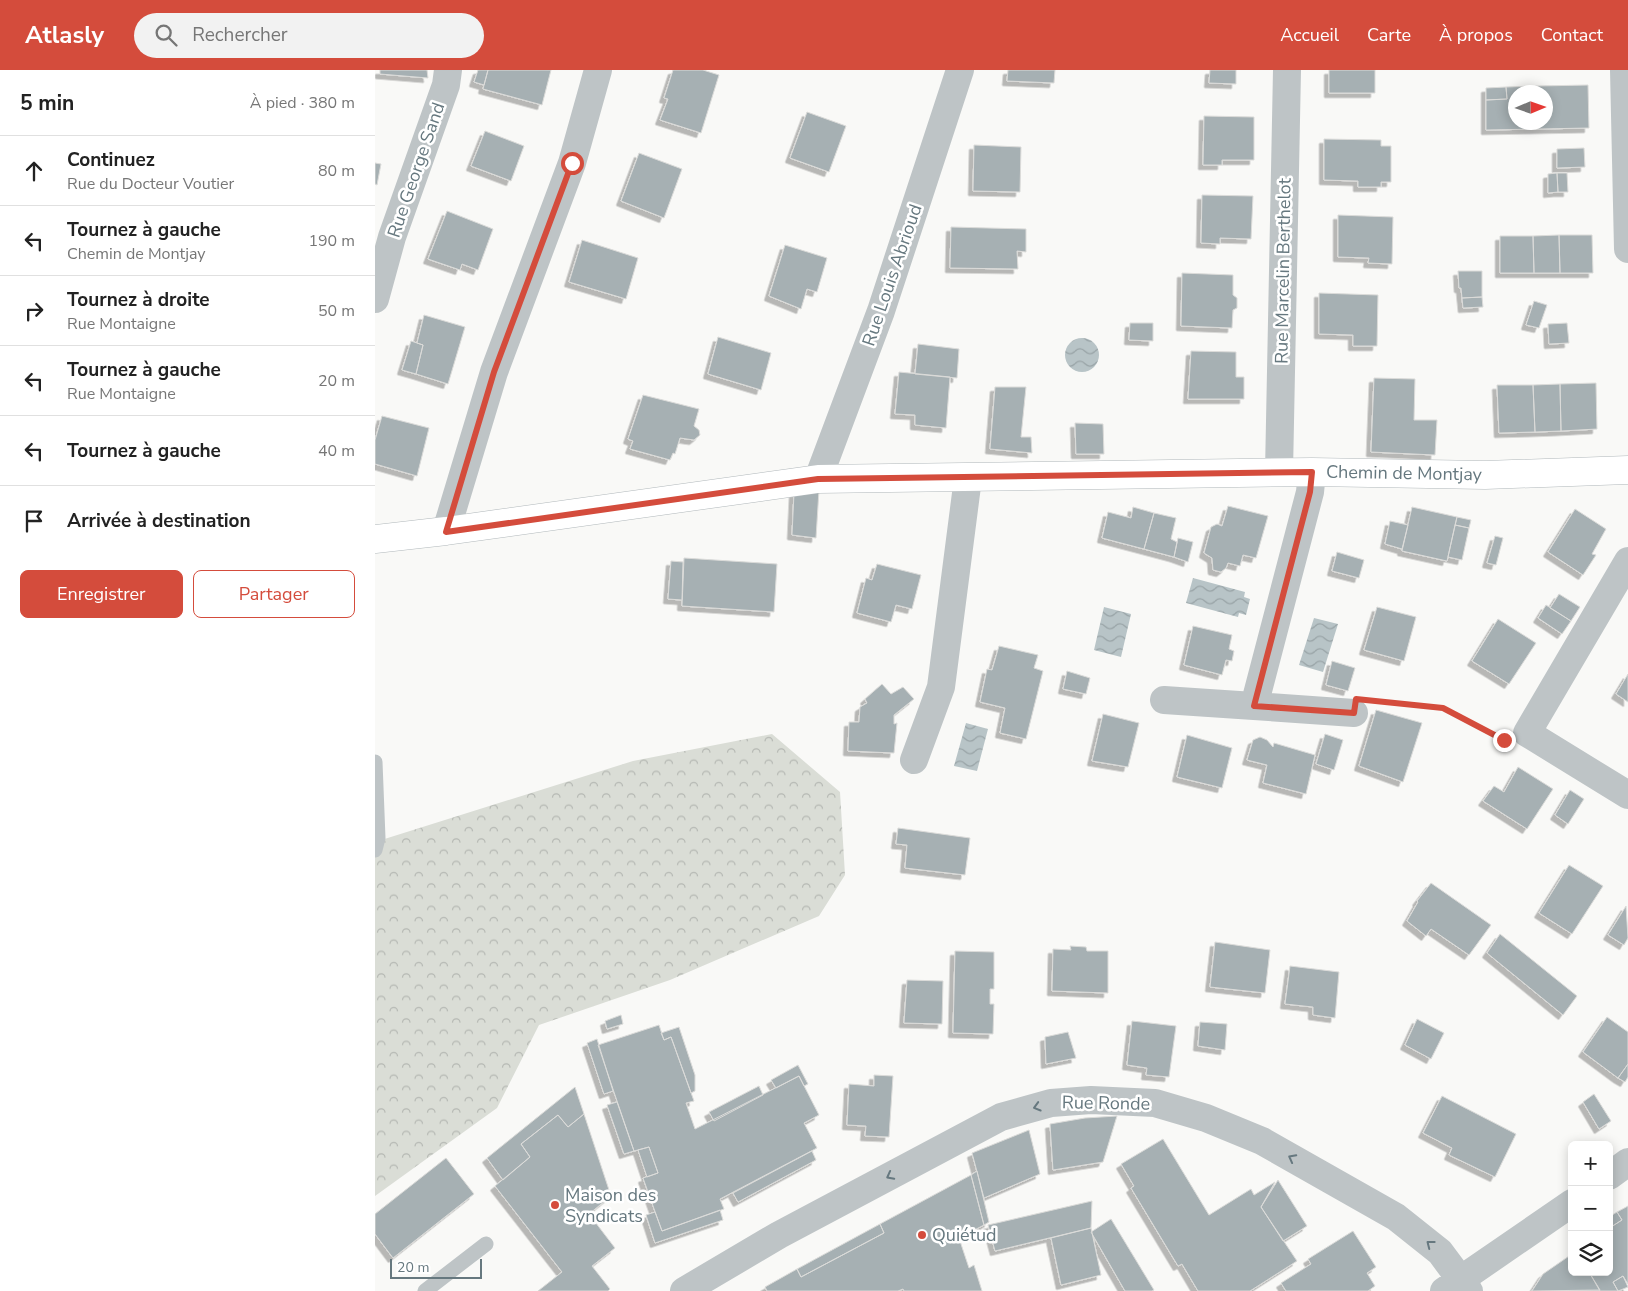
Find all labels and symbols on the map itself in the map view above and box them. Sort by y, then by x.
north arrow [1508,85,1553,130]
street label: Rue George Sand [382,99,450,241]
route start [561,152,584,175]
street label: Rue Marcelin Berthelot [1269,177,1297,364]
street label: Rue Louis Abrioud [856,201,928,349]
street label: Chemin de Montjay [1326,460,1483,486]
route end [1493,729,1516,752]
street label: Rue Ronde [1062,1090,1150,1116]
one-way arrow [1032,1101,1041,1112]
one-way arrow [1289,1154,1298,1164]
one-way arrow [886,1170,895,1180]
place label: Maison des Syndicats [565,1183,656,1228]
marker: Maison des Syndicats [549,1199,561,1211]
place label: Quiétud [932,1223,997,1247]
marker: Quiétud [916,1229,928,1241]
one-way arrow [1427,1241,1436,1249]
scale bar [390,1256,483,1279]

